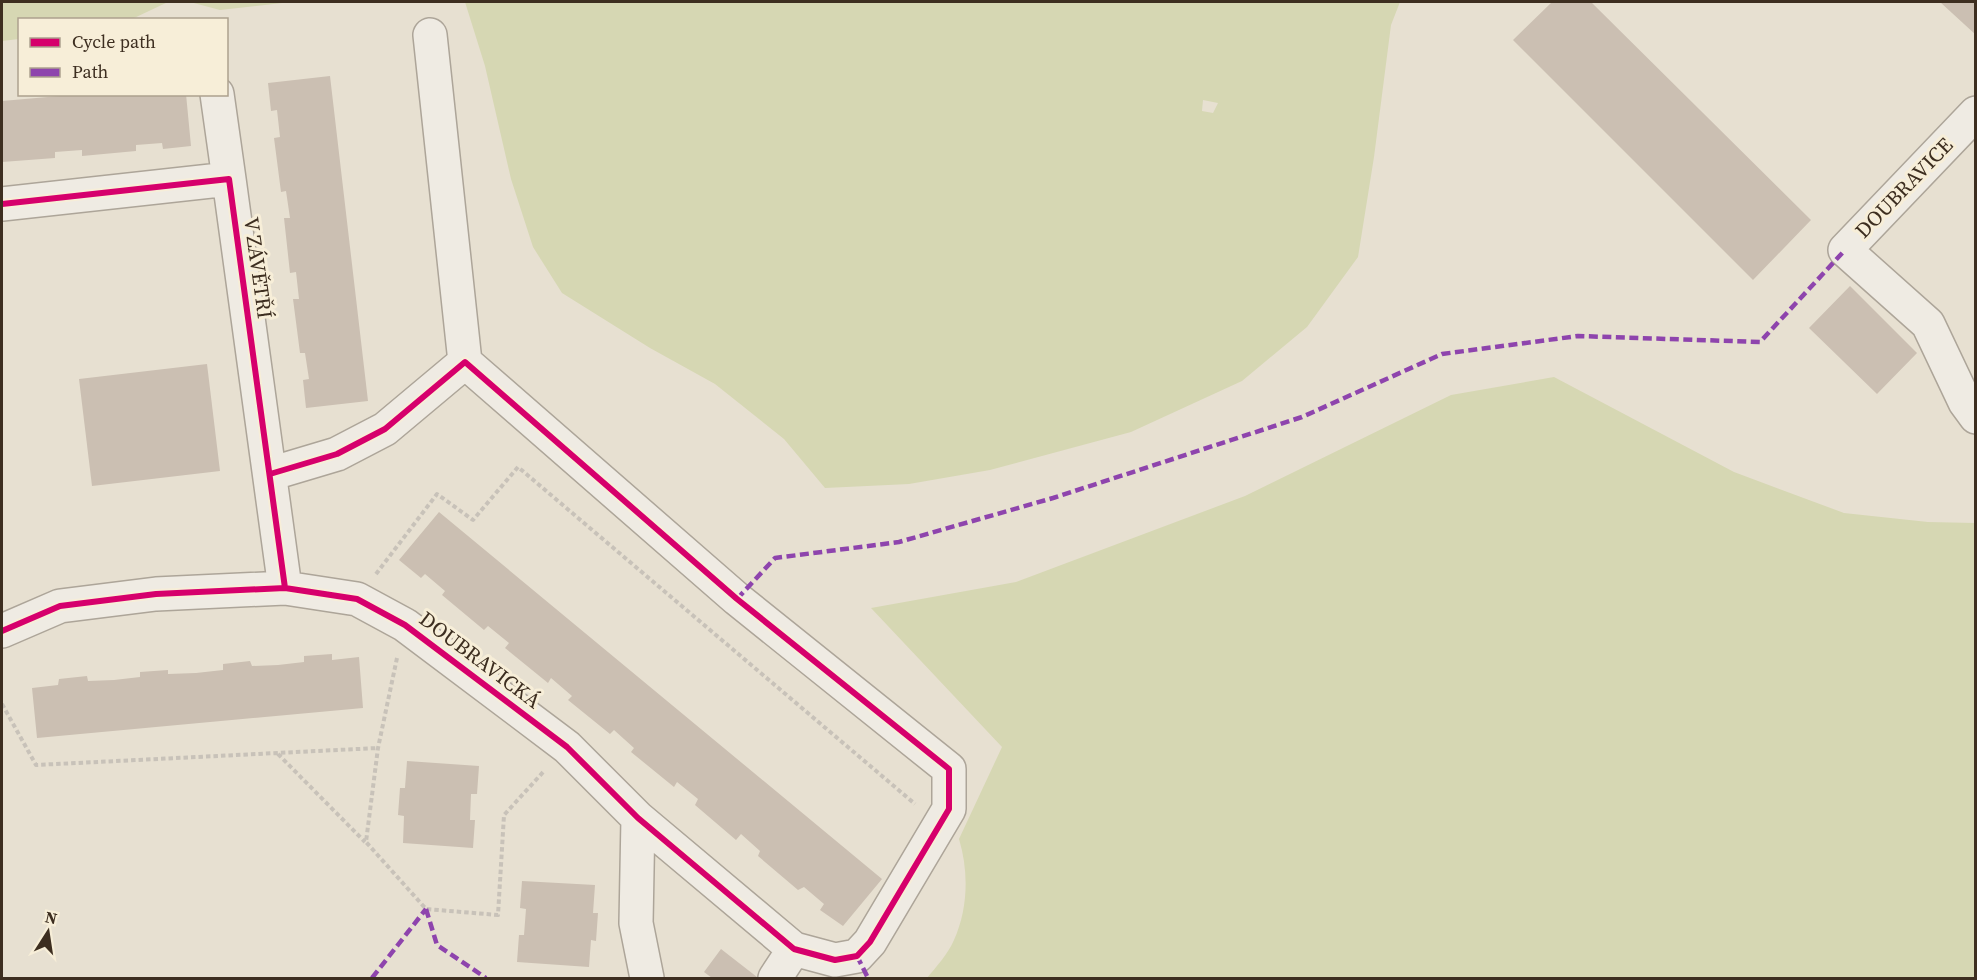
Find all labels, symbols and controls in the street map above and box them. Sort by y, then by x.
legend [18,18,228,96]
text: Cycle path [72,29,156,54]
text: Path [72,59,109,84]
street label: DOUBRAVICE [1848,131,1959,244]
street label: V ZÁVĚTŘÍ [237,215,280,321]
street label: DOUBRAVICKÁ [414,604,547,715]
north arrow [18,902,78,962]
text: N [43,905,59,929]

